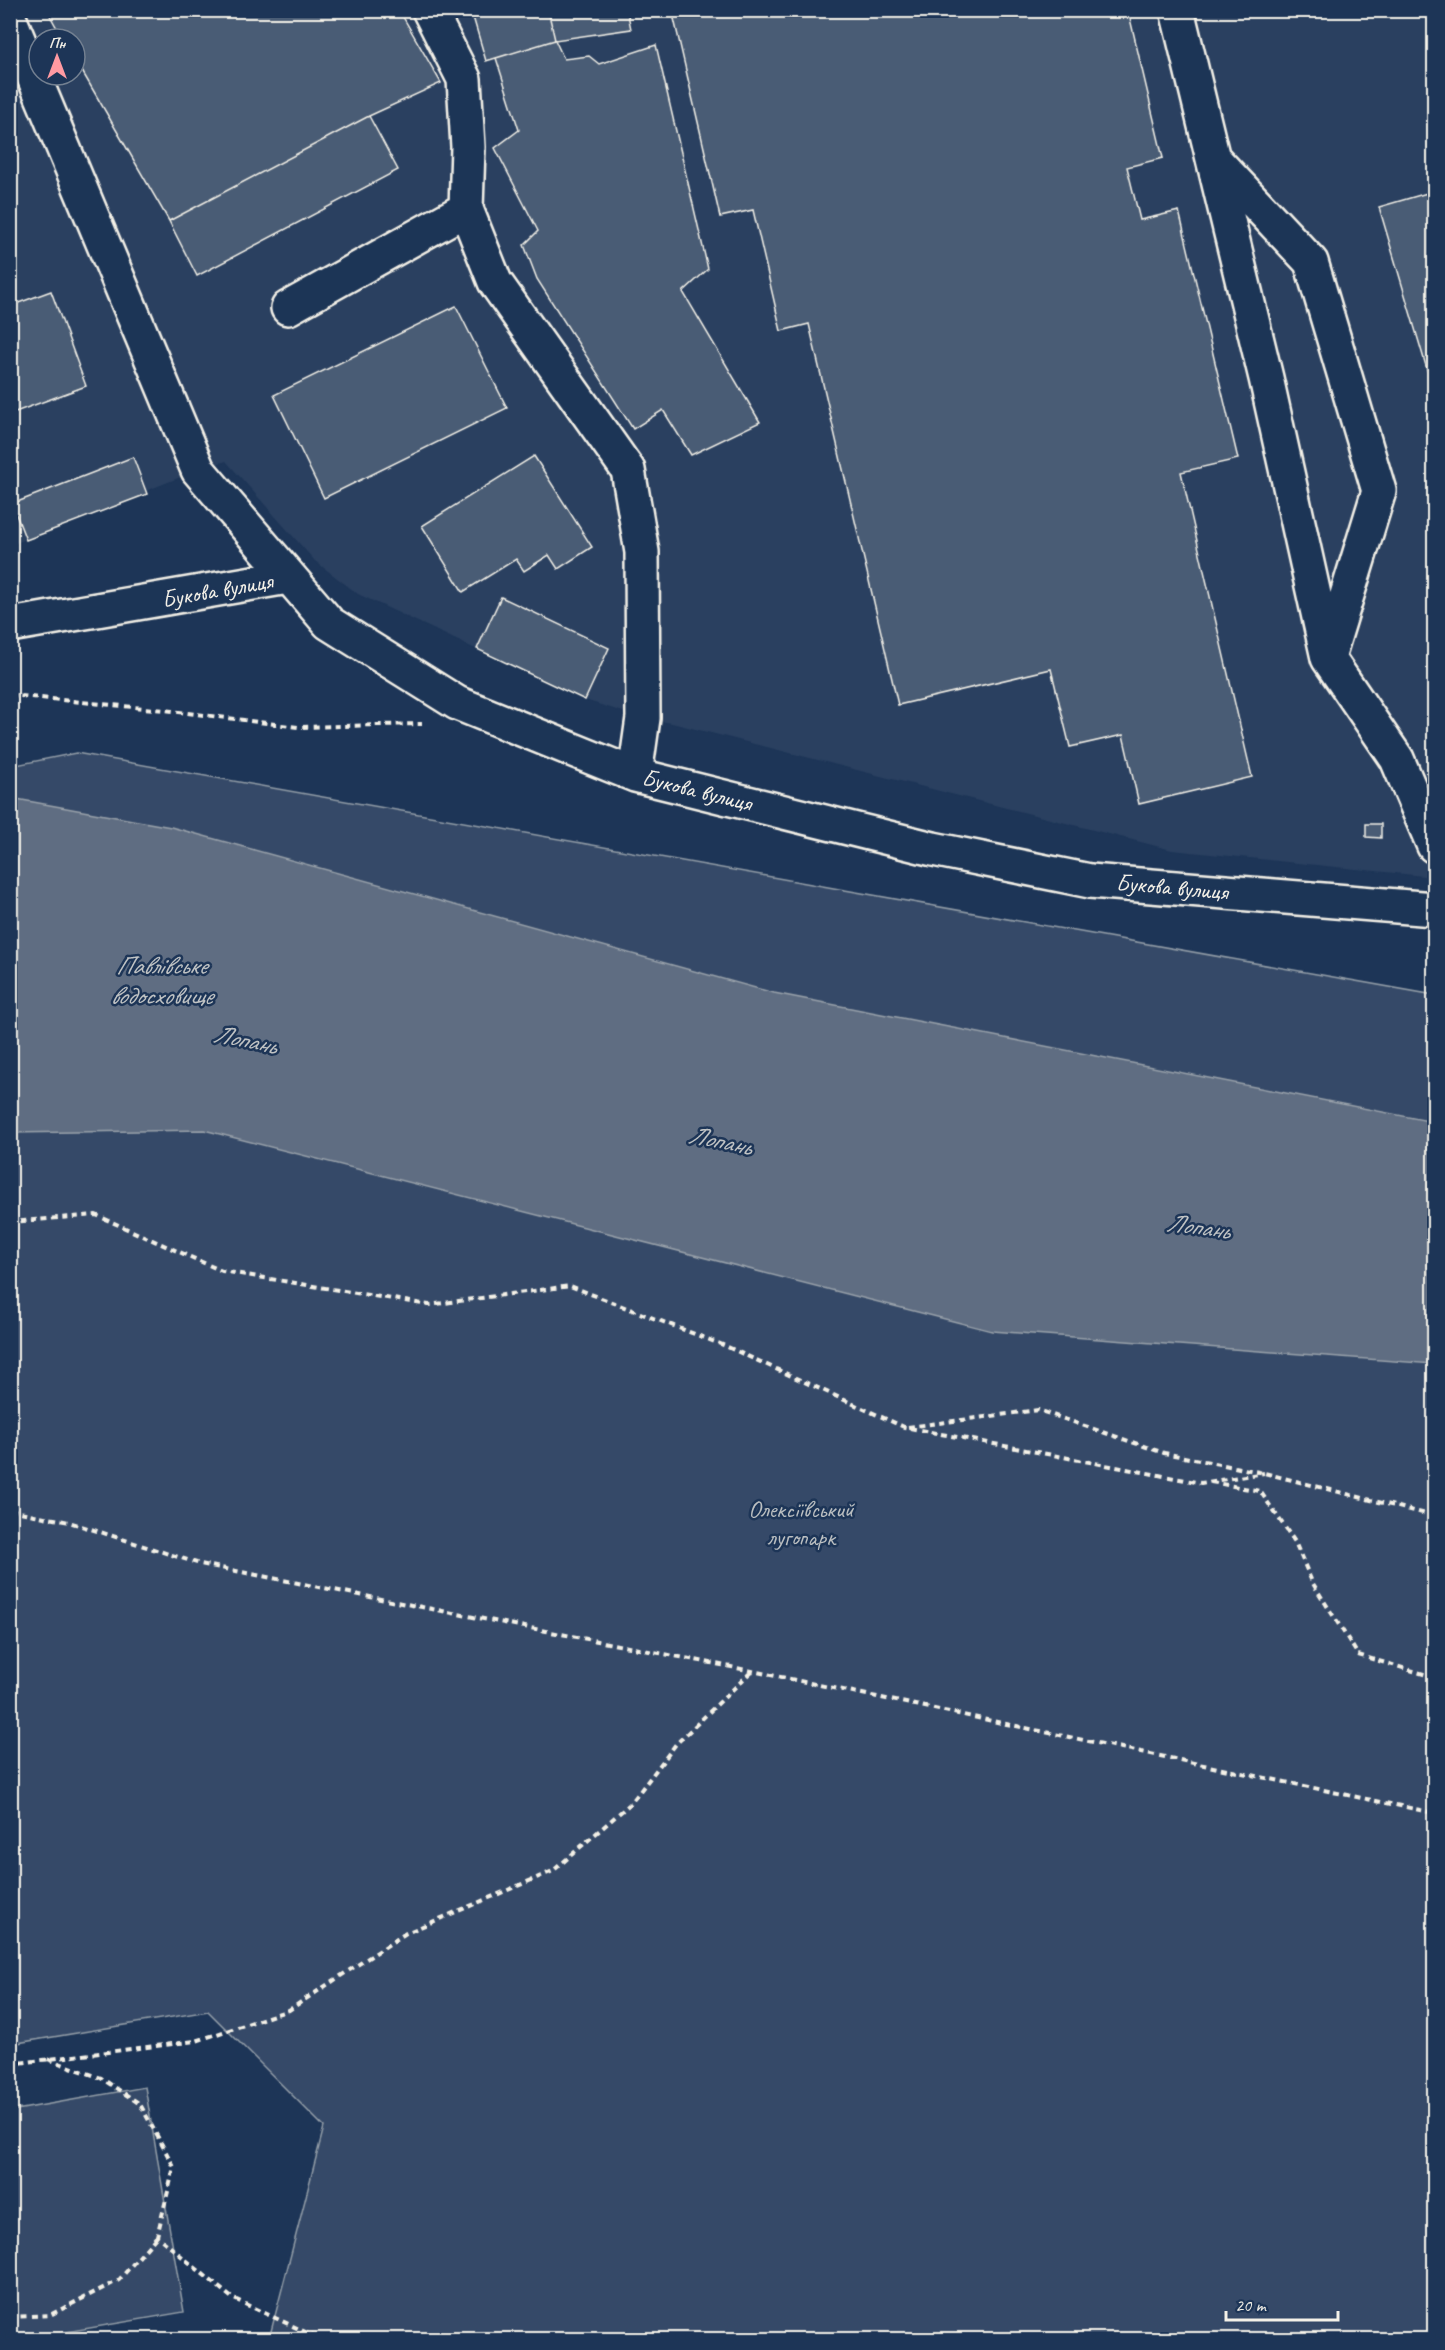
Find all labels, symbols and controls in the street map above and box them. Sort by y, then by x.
north arrow [27,27,87,87]
text: Пн [49,33,66,53]
street label: Букова вулиця [159,565,277,615]
street label: Букова вулиця [639,762,757,819]
street label: Букова вулиця [1115,867,1231,907]
water label: Павлівське водосховище [110,949,215,1012]
water label: Лопань [211,1017,282,1063]
water label: Лопань [686,1118,757,1164]
water label: Лопань [1164,1206,1234,1248]
park label: Олексіївський лугопарк [748,1494,856,1552]
scale bar [1226,2284,1338,2322]
text: 20 m [1235,2294,1268,2316]

